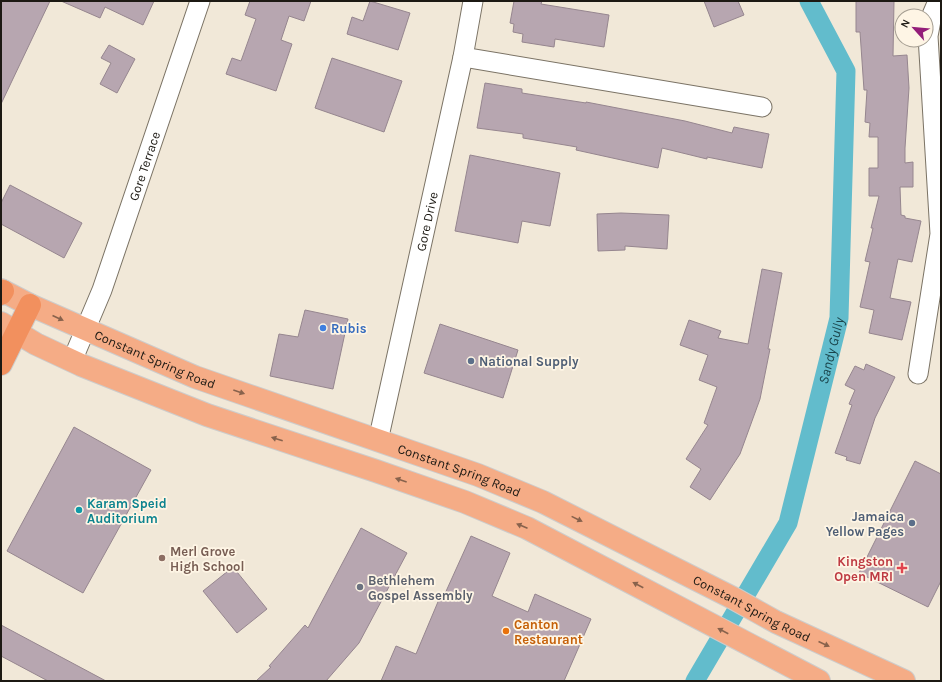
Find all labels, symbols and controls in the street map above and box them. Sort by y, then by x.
north arrow [894,8,934,48]
text: N [898,17,913,30]
street label: Gore Terrace [125,129,163,203]
street label: Gore Drive [413,190,441,252]
one-way arrow [52,315,64,321]
water label: Sandy Gully [814,315,848,386]
place label: Rubis [331,321,367,336]
marker: Rubis [318,323,328,333]
street label: Constant Spring Road [92,327,218,391]
place label: National Supply [479,354,579,369]
marker: National Supply [466,356,476,366]
one-way arrow [233,389,245,395]
one-way arrow [271,435,283,441]
street label: Constant Spring Road [396,440,523,500]
one-way arrow [394,476,406,482]
place label: Karam Speid Auditorium [87,496,167,526]
marker: Karam Speid Auditorium [74,505,84,515]
place label: Jamaica Yellow Pages [826,509,904,539]
one-way arrow [572,516,583,522]
marker: Jamaica Yellow Pages [907,518,917,528]
one-way arrow [516,523,528,529]
place label: Merl Grove High School [170,544,244,574]
marker: Merl Grove High School [157,553,167,563]
place label: Kingston Open MRI [834,554,893,584]
marker: Kingston Open MRI [896,562,908,574]
street label: Constant Spring Road [691,572,813,644]
place label: Bethlehem Gospel Assembly [368,573,473,603]
marker: Bethlehem Gospel Assembly [355,582,365,592]
one-way arrow [632,582,643,589]
place label: Canton Restaurant [514,617,583,647]
marker: Canton Restaurant [501,626,511,636]
one-way arrow [717,627,729,634]
one-way arrow [818,641,829,647]

